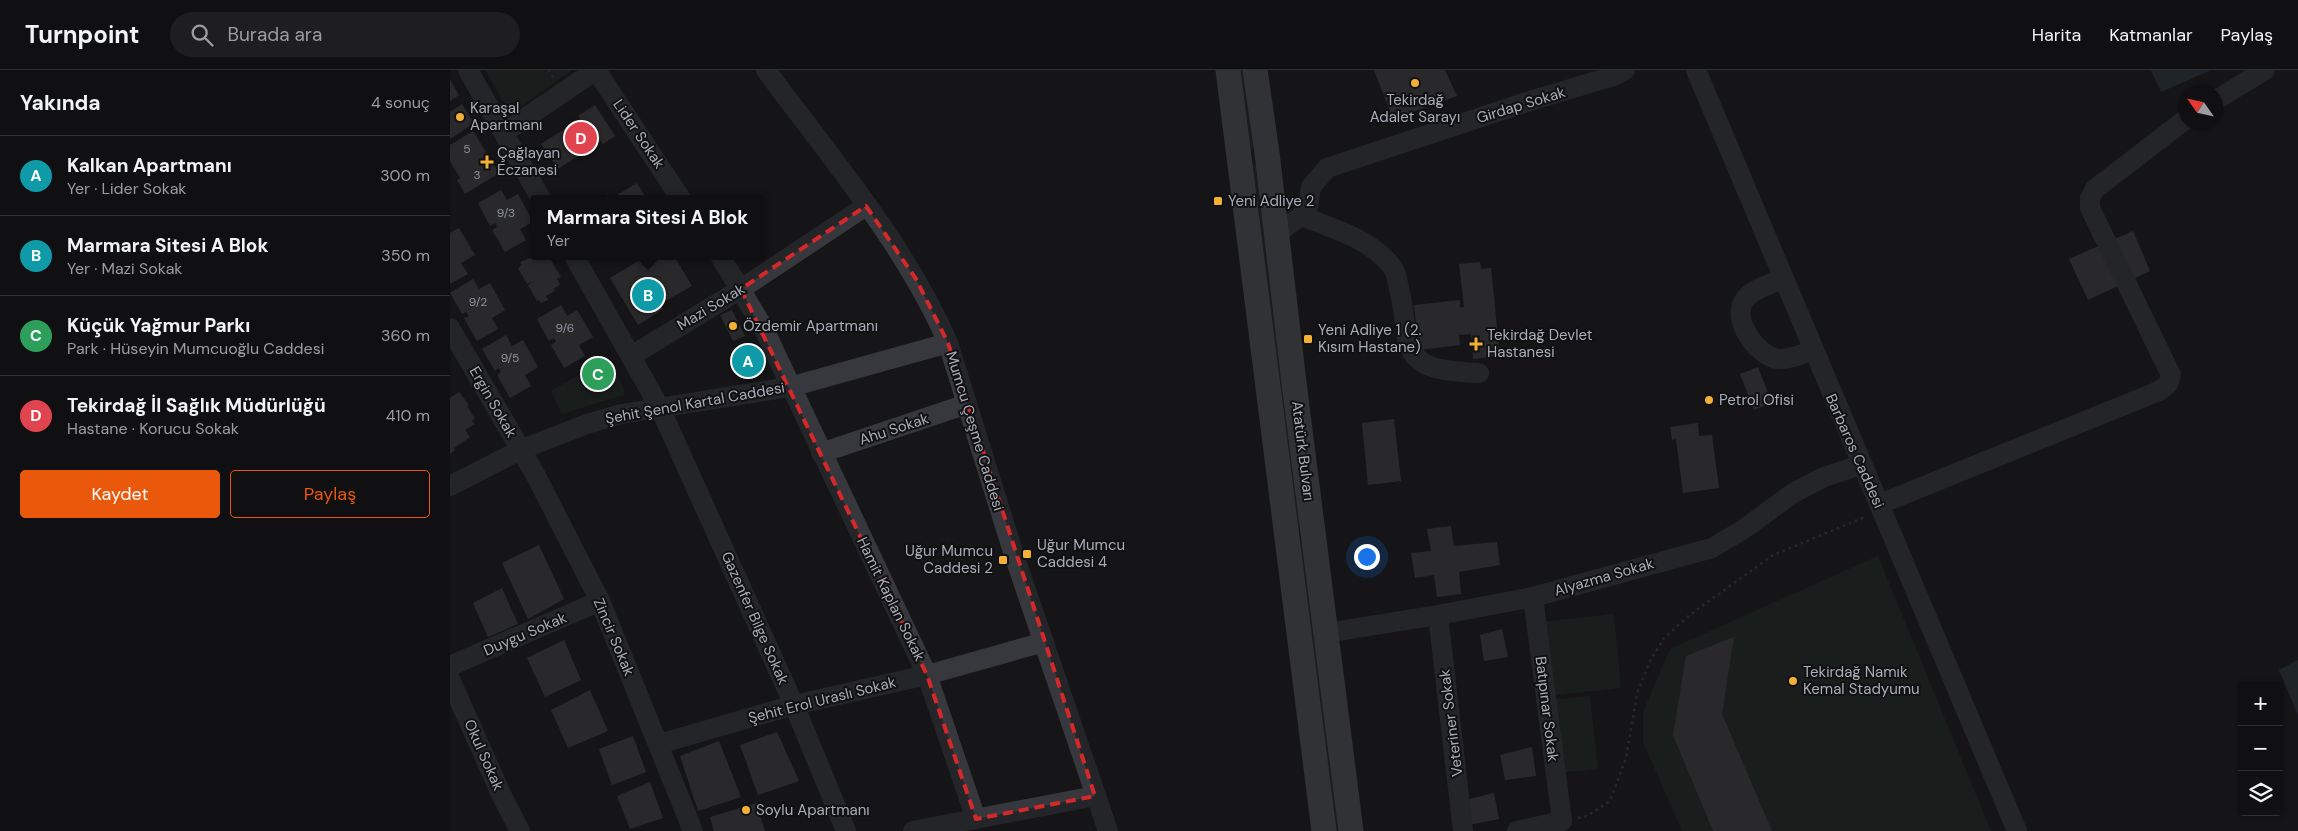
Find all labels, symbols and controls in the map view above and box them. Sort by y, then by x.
search box [170,12,520,57]
text: Turnpoint [25,19,140,50]
icon: search [188,21,216,49]
text: Burada ara [228,22,322,47]
text: Harita [2032,23,2081,47]
text: Katmanlar [2109,23,2193,47]
text: Paylaş [2221,23,2273,47]
marker: Tekirdağ Adalet Sarayı [1409,77,1421,89]
street label: Girdap Sokak [1474,82,1568,128]
north arrow [2178,85,2223,130]
text: Yakında [20,89,101,117]
place label: Tekirdağ Adalet Sarayı [1370,90,1460,127]
text: 4 sonuç [371,92,430,113]
street label: Lider Sokak [608,95,670,173]
place label: Karaşal Apartmanı [470,98,542,135]
marker: Karaşal Apartmanı [454,111,466,123]
pin: D [565,119,597,157]
house number: 5 [463,141,471,157]
place label: Çağlayan Eczanesi [497,143,560,180]
text: Kalkan Apartmanı [67,153,232,178]
marker: Çağlayan Eczanesi [481,156,493,168]
text: A [30,165,42,186]
text: 300 m [380,165,430,186]
house number: 3 [473,167,481,183]
text: Yer · Lider Sokak [67,178,186,199]
place label: Yeni Adliye 2 [1228,191,1314,211]
popup [530,195,765,260]
marker: Yeni Adliye 2 [1212,195,1224,207]
house number: 9/3 [497,205,515,221]
text: Marmara Sitesi A Blok [547,205,748,230]
text: Yer [547,230,570,251]
text: Marmara Sitesi A Blok [67,233,268,258]
text: B [31,245,41,266]
text: 350 m [381,245,430,266]
text: Yer · Mazi Sokak [67,258,182,279]
pin: B [632,276,664,314]
street label: Mazi Sokak [673,279,749,335]
house number: 9/2 [469,294,487,310]
text: Küçük Yağmur Parkı [67,313,250,338]
place label: Özdemir Apartmanı [743,316,878,336]
house number: 9/6 [556,320,574,336]
marker: Özdemir Apartmanı [727,320,739,332]
place label: Yeni Adliye 1 (2. Kısım Hastane) [1318,320,1422,357]
text: C [30,325,42,346]
text: 360 m [381,325,430,346]
place label: Tekirdağ Devlet Hastanesi [1487,325,1593,362]
marker: Yeni Adliye 1 (2. Kısım Hastane) [1302,333,1314,345]
marker: Tekirdağ Devlet Hastanesi [1469,337,1483,351]
text: Park · Hüseyin Mumcuoğlu Caddesi [67,338,324,359]
pin: A [732,342,764,380]
street label: Mumcu Çeşme Caddesi [941,349,1009,513]
house number: 9/5 [501,350,519,366]
pin: C [582,355,614,393]
street label: Ergin Sokak [465,363,522,442]
street label: Şehit Şenol Kartal Caddesi [604,377,786,429]
place label: Petrol Ofisi [1719,390,1794,410]
street label: Barbaros Caddesi [1821,391,1889,511]
text: Tekirdağ İl Sağlık Müdürlüğü [67,393,326,418]
marker: Petrol Ofisi [1703,394,1715,406]
street label: Atatürk Bulvarı [1287,400,1319,502]
text: D [30,405,42,426]
text: 410 m [386,405,430,426]
street label: Ahu Sokak [857,408,932,450]
text: Hastane · Korucu Sokak [67,418,239,439]
button: Kaydet [20,470,220,518]
button: Paylaş [230,470,430,518]
street label: Hamit Kaplan Sokak [852,534,930,665]
place label: Uğur Mumcu Caddesi 4 [1037,535,1125,572]
place label: Uğur Mumcu Caddesi 2 [905,541,993,578]
your location [1354,544,1380,570]
street label: Gazenfer Bilge Sokak [717,548,793,688]
marker: Uğur Mumcu Caddesi 4 [1021,548,1033,560]
street label: Alyazma Sokak [1552,553,1656,601]
marker: Uğur Mumcu Caddesi 2 [997,554,1009,566]
street label: Zincir Sokak [589,595,639,679]
street label: Duygu Sokak [480,607,570,661]
street label: Batıpınar Sokak [1531,655,1563,763]
place label: Tekirdağ Namık Kemal Stadyumu [1803,662,1920,699]
street label: Veteriner Sokak [1434,668,1468,778]
street label: Şehit Erol Uraslı Sokak [746,672,898,728]
marker: Tekirdağ Namık Kemal Stadyumu [1787,675,1799,687]
map controls [2238,681,2283,816]
button: + [2238,681,2283,726]
street label: Okul Sokak [459,716,509,794]
button: − [2238,726,2283,771]
button: layers [2238,771,2283,816]
place label: Soylu Apartmanı [756,800,870,820]
marker: Soylu Apartmanı [740,804,752,816]

